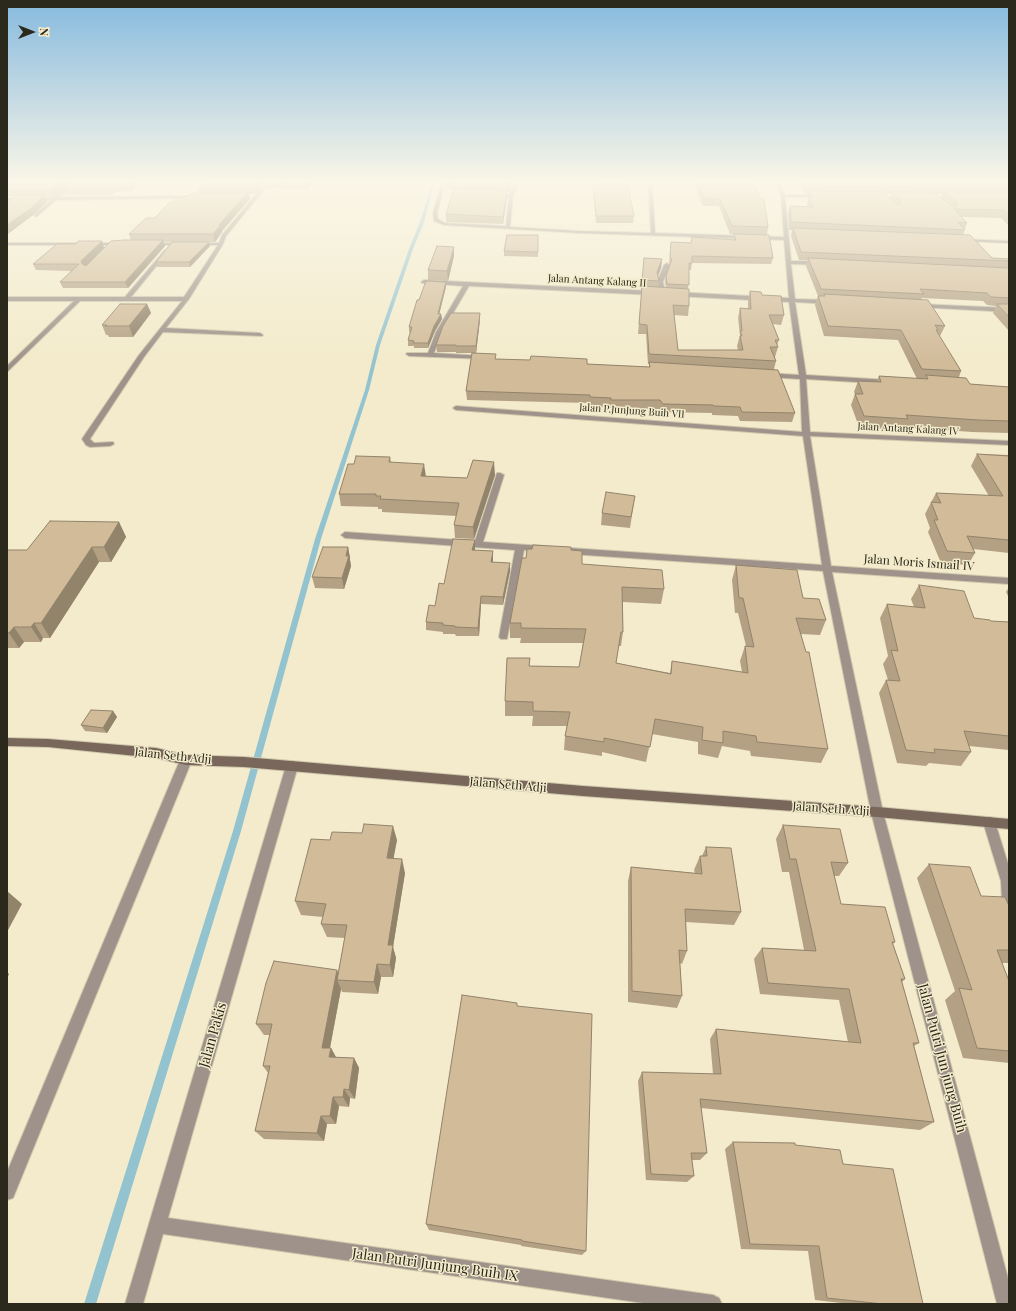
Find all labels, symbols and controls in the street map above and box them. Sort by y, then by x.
north arrow [12,12,52,52]
text: N [37,28,52,36]
street label: Jalan Antang Kalang II [547,272,647,290]
street label: Jalan P.JunJung Buih VII [579,401,685,421]
street label: Jalan Antang Kalang IV [857,420,959,438]
street label: Jalan Moris Ismail IV [863,552,975,574]
street label: Jalan Seth Adji [134,745,212,767]
street label: Jalan Seth Adji [469,774,547,796]
street label: Jalan Seth Adji [792,799,870,819]
street label: Jalan Putri Jun jung Buih [914,982,970,1134]
street label: Jalan Pakis [196,1000,230,1070]
street label: Jalan Putri Junjung Buih IX [351,1245,519,1285]

